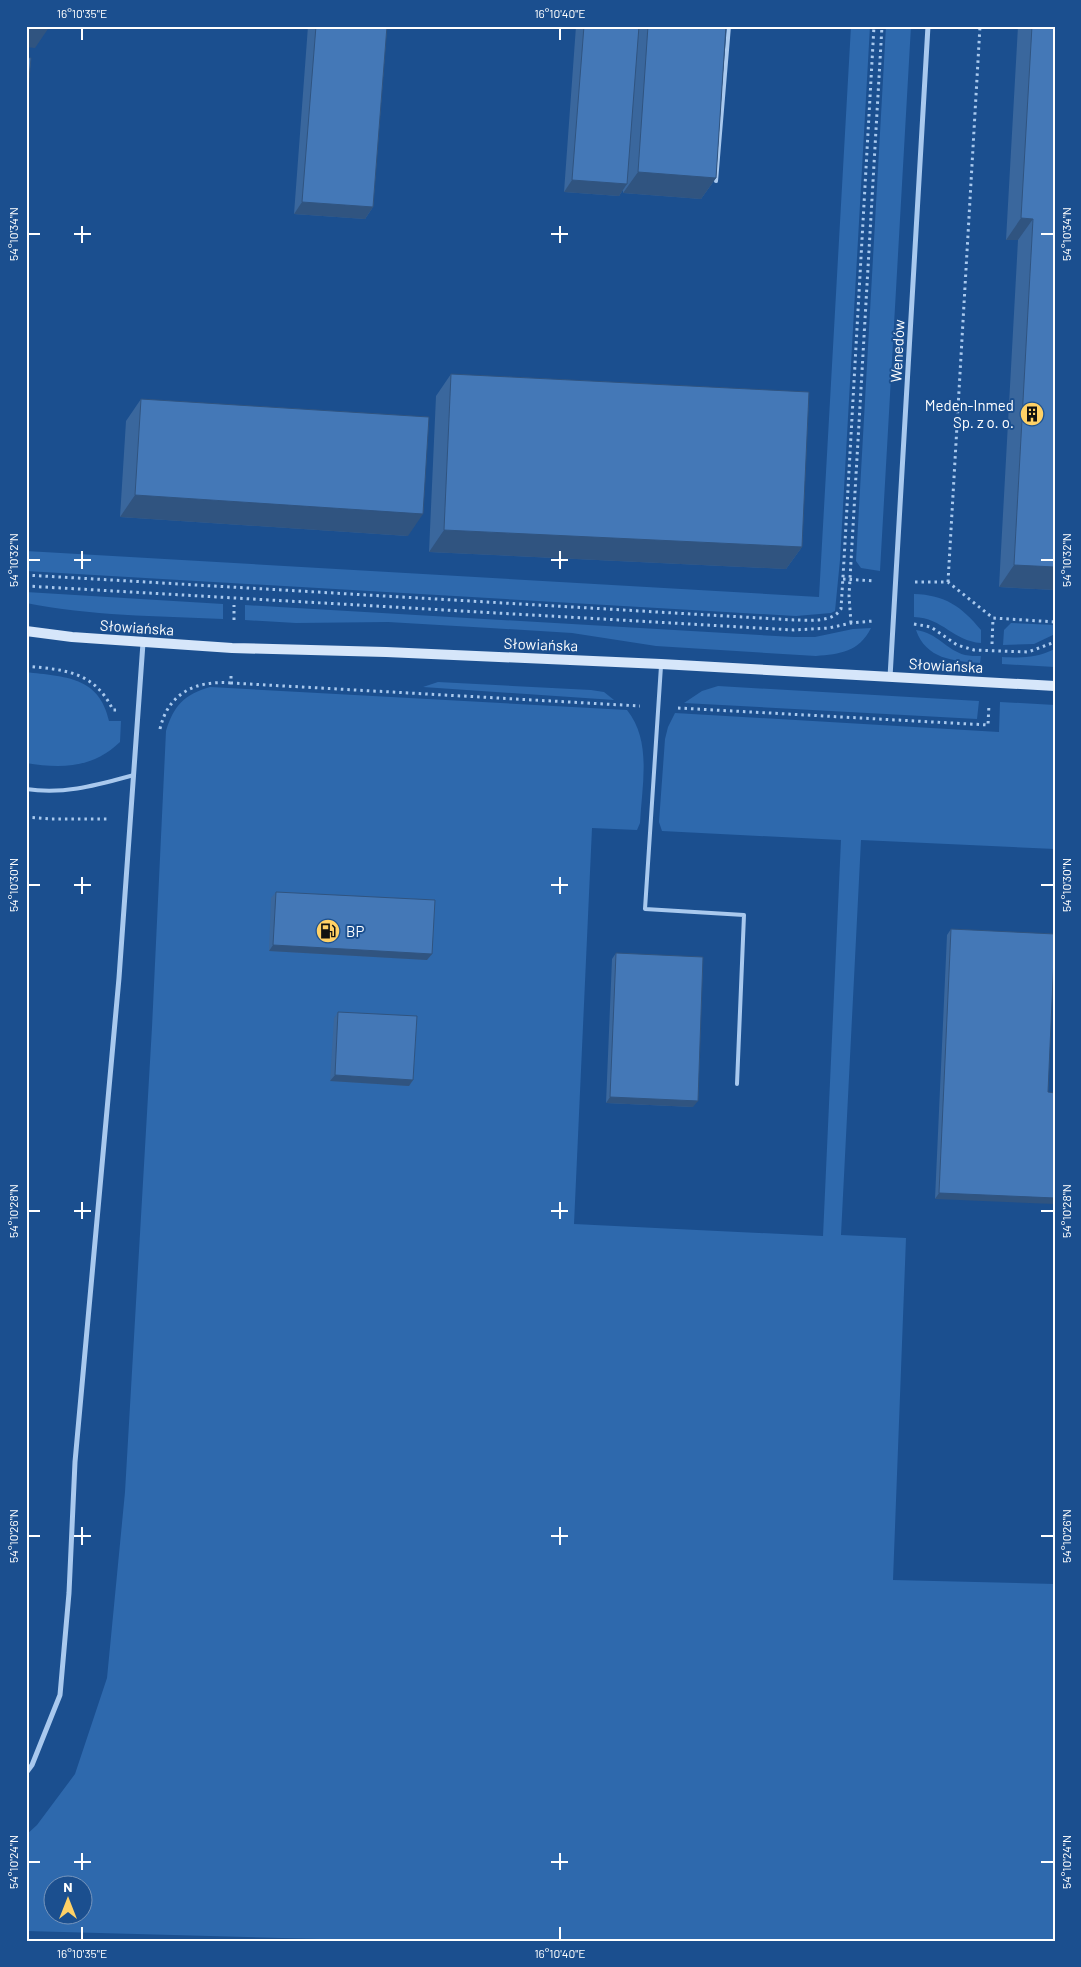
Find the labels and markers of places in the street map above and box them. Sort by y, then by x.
place label: Meden-Inmed Sp. z o. o. [925,396,1014,431]
building icon: Meden-Inmed Sp. z o. o. [1019,401,1045,427]
fuel station icon: BP [315,918,341,944]
place label: BP [346,922,364,940]

